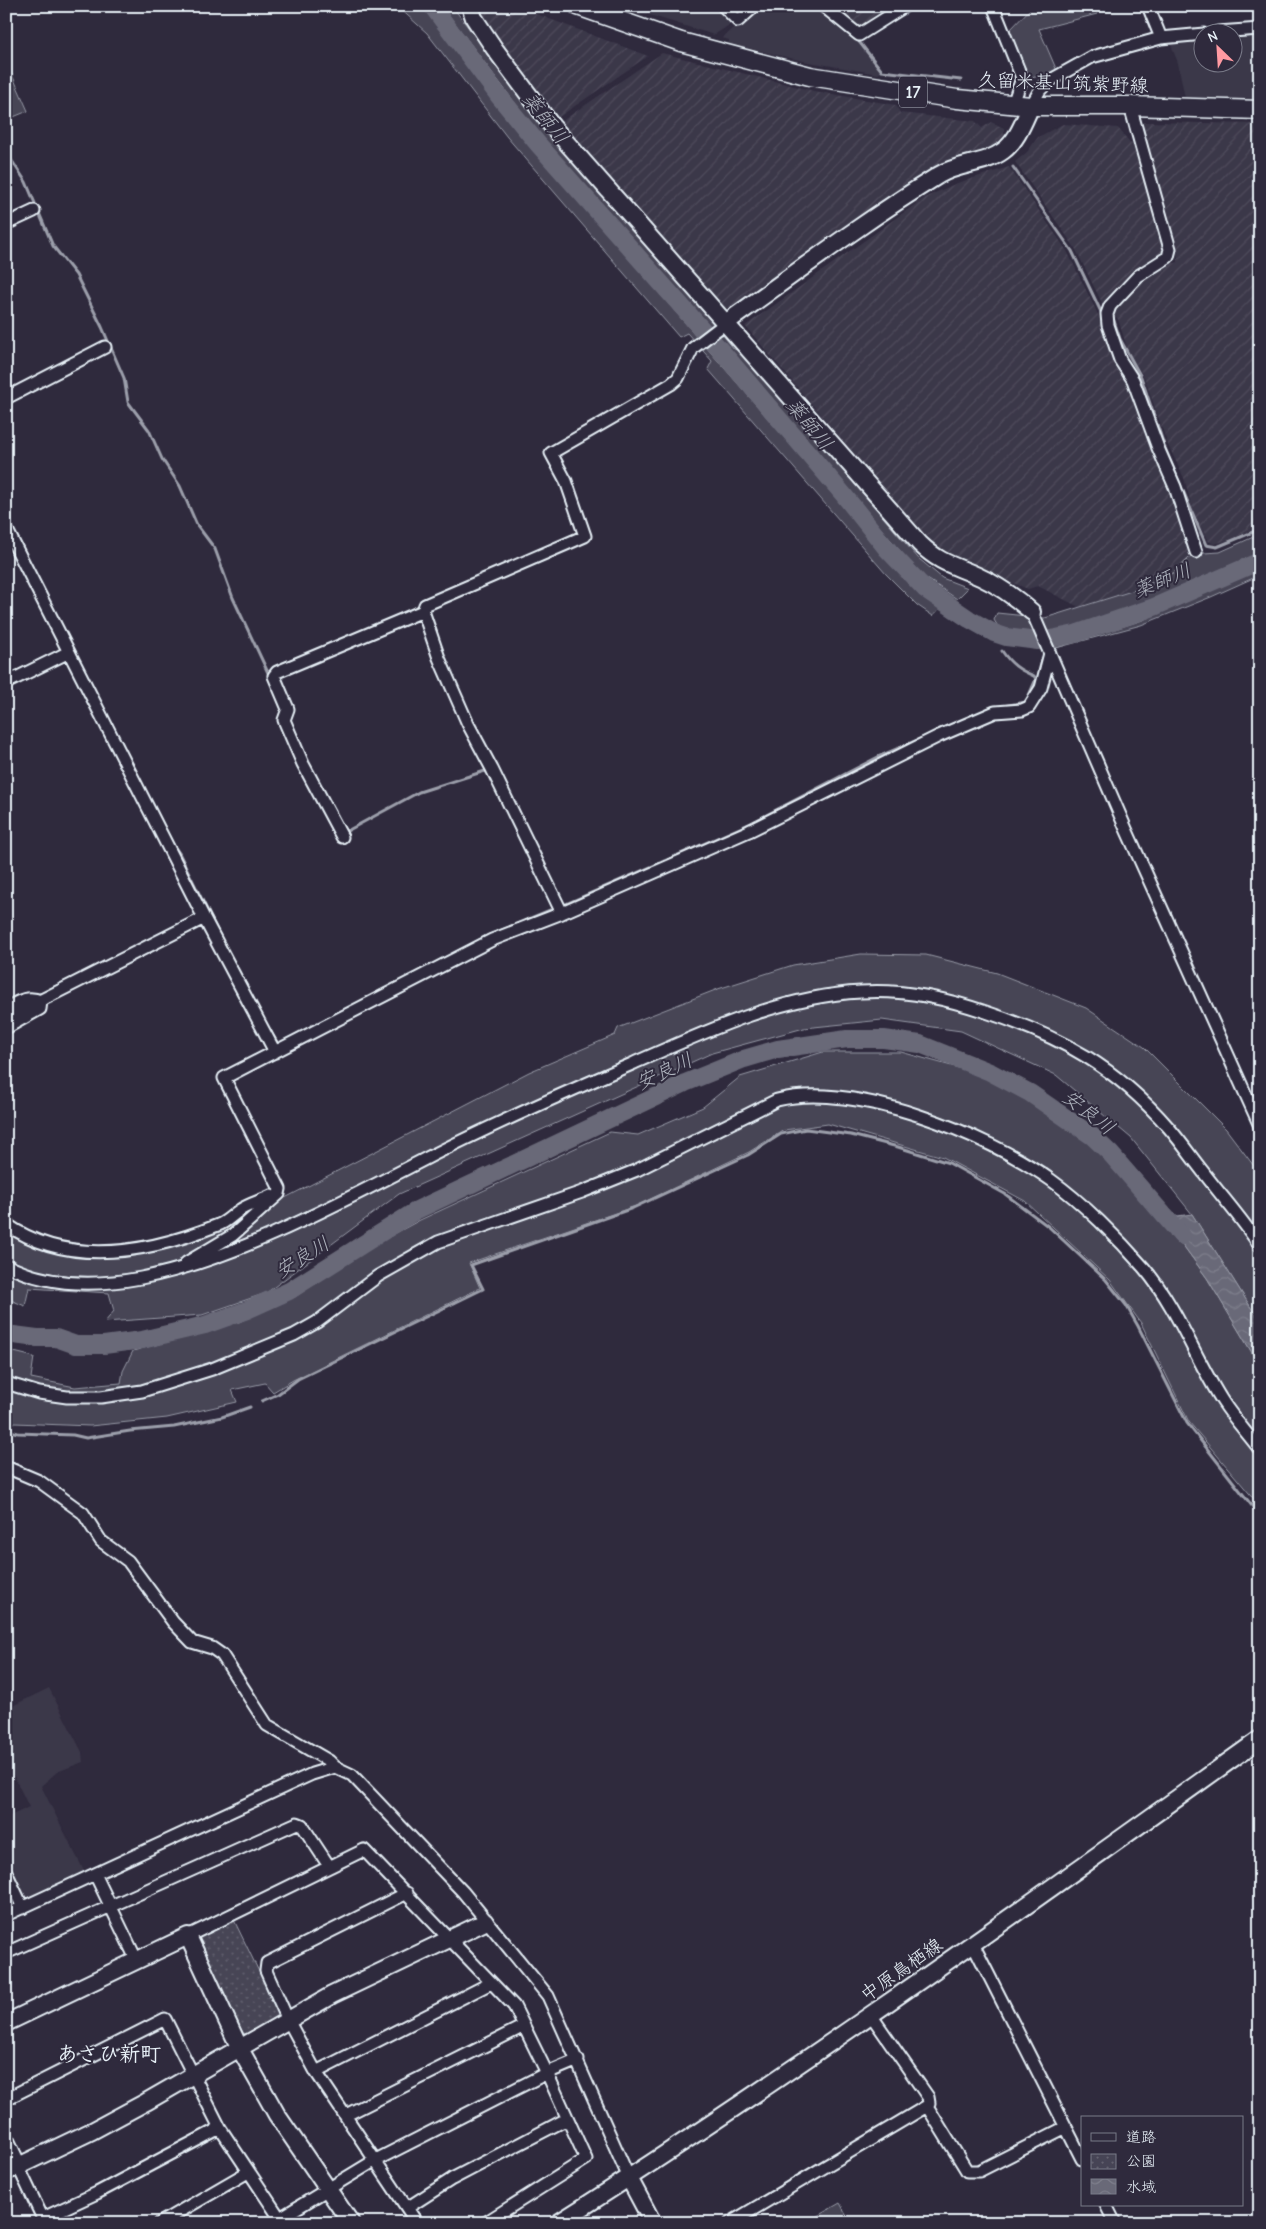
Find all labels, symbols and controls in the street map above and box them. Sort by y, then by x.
north arrow [1194,22,1244,72]
text: N [1205,27,1220,46]
street label: 久留米基山筑紫野線 [977,69,1149,97]
road number: 17 [899,76,927,108]
water label: 薬師川 [518,88,573,149]
water label: 薬師川 [782,394,838,455]
water label: 薬師川 [1130,559,1194,602]
water label: 安良川 [632,1048,696,1095]
water label: 安良川 [1058,1085,1119,1140]
water label: 安良川 [271,1232,334,1283]
street label: 中原鳥栖線 [856,1934,947,2006]
district label: あさひ新町 [57,2042,161,2066]
legend [1081,2116,1244,2206]
text: 道路 [1126,2128,1156,2146]
text: 公園 [1126,2152,1156,2170]
text: 水域 [1126,2178,1156,2196]

